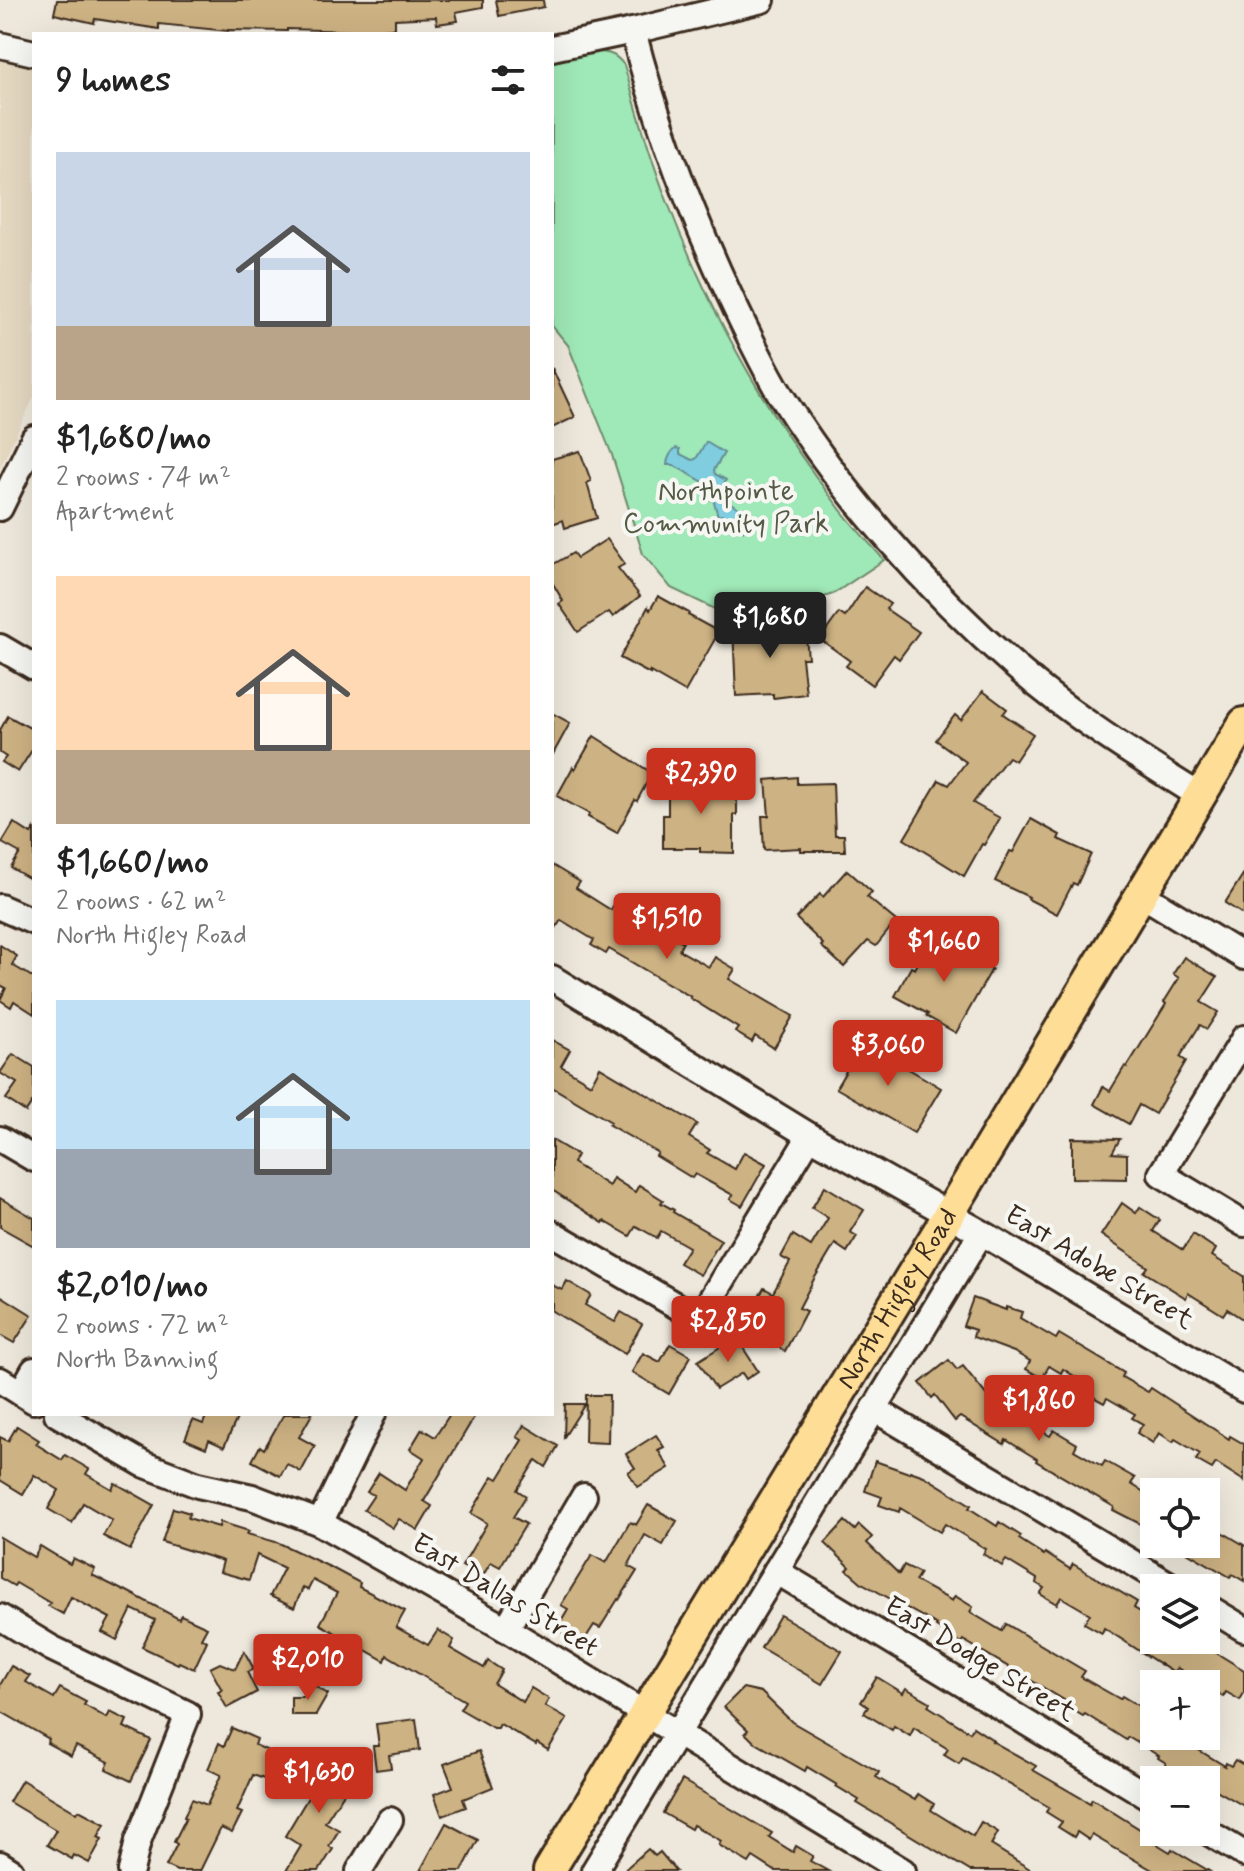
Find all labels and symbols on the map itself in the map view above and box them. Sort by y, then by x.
park label: Northpointe Community Park [623,474,829,543]
pin: $1,680 [705,592,835,660]
pin: $2,390 [636,748,766,816]
pin: $1,510 [602,893,732,961]
pin: $1,660 [879,916,1009,984]
pin: $3,060 [823,1020,953,1088]
street label: East Adobe Street [998,1197,1201,1339]
street label: North Higley Road [828,1201,967,1396]
pin: $2,850 [663,1296,793,1364]
pin: $1,860 [974,1375,1104,1443]
street label: East Dallas Street [405,1526,605,1666]
street label: East Dodge Street [876,1588,1083,1734]
pin: $2,010 [243,1634,373,1702]
pin: $1,630 [254,1747,384,1815]

